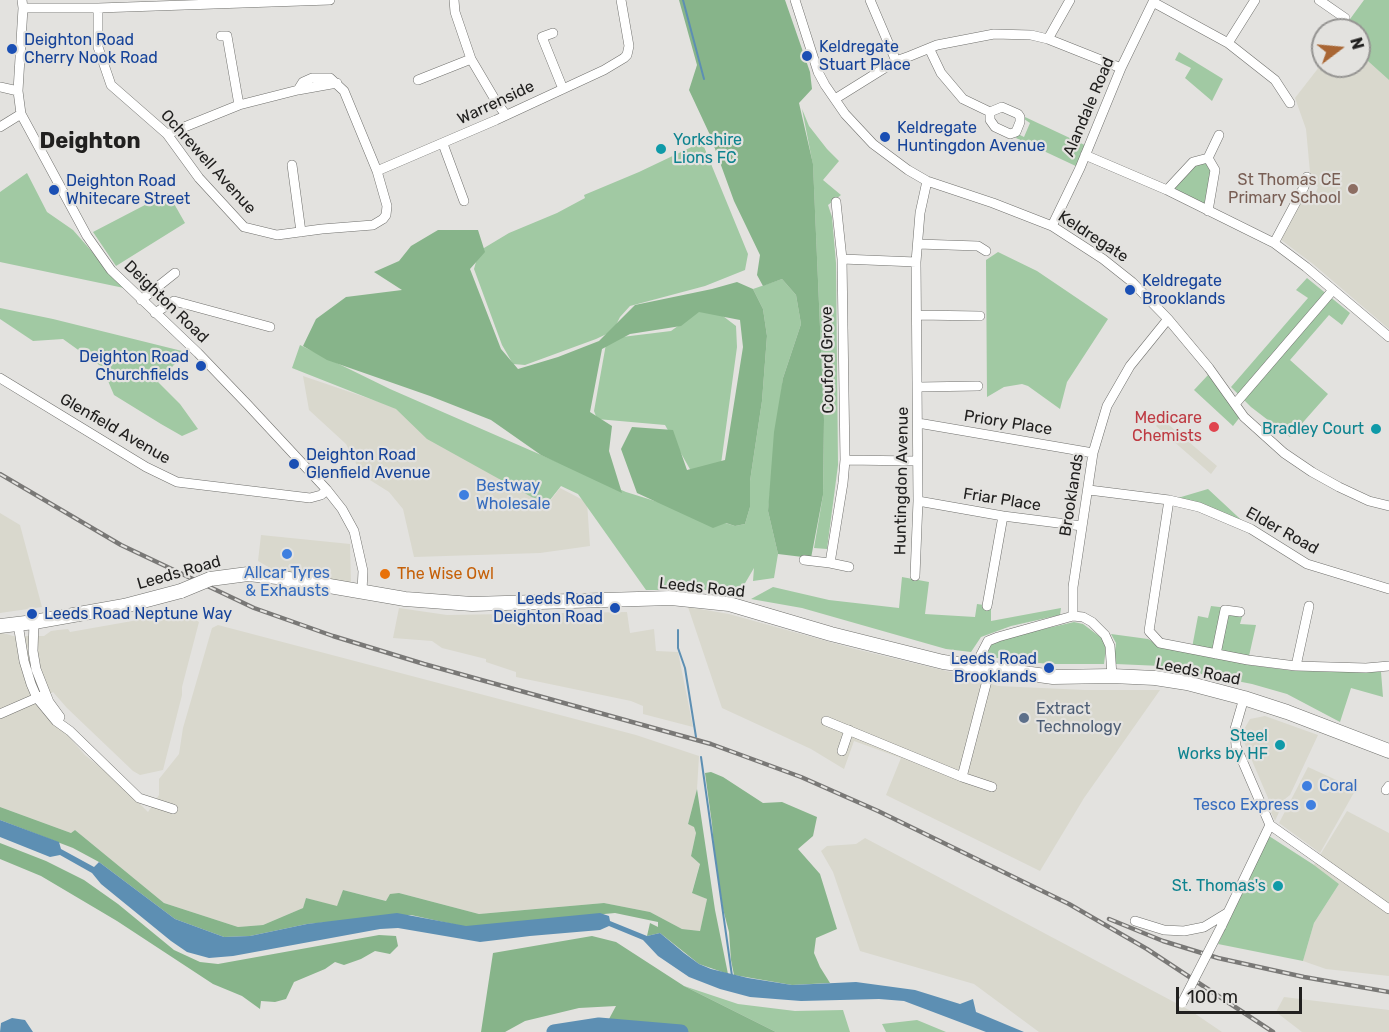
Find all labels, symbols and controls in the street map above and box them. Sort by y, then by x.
north arrow [1311,18,1371,78]
place label: Deighton Road Cherry Nook Road [24,30,158,68]
text: N [1346,35,1368,52]
place label: Keldregate Stuart Place [819,37,911,75]
marker: Deighton Road Cherry Nook Road [5,42,19,56]
marker: Keldregate Stuart Place [800,49,814,63]
street label: Alandale Road [1059,54,1119,160]
street label: Warrenside [455,77,537,129]
street label: Ochrewell Avenue [156,106,260,218]
place label: Keldregate Huntingdon Avenue [897,118,1045,156]
district label: Deighton [39,129,141,155]
place label: Yorkshire Lions FC [673,130,742,168]
marker: Keldregate Huntingdon Avenue [878,130,892,144]
marker: Yorkshire Lions FC [654,142,668,156]
place label: St Thomas CE Primary School [1228,170,1341,208]
place label: Deighton Road Whitecare Street [66,171,190,209]
marker: St Thomas CE Primary School [1346,182,1360,196]
marker: Deighton Road Whitecare Street [47,183,61,197]
street label: Keldregate [1054,207,1132,267]
street label: Deighton Road [120,257,212,347]
place label: Keldregate Brooklands [1142,271,1225,309]
marker: Keldregate Brooklands [1123,283,1137,297]
street label: Couford Grove [817,306,839,414]
place label: Deighton Road Churchfields [79,347,189,385]
marker: Deighton Road Churchfields [194,359,208,373]
street label: Glenfield Avenue [56,390,174,468]
street label: Huntingdon Avenue [891,407,913,555]
street label: Priory Place [963,407,1053,439]
place label: Medicare Chemists [1132,408,1202,446]
place label: Bradley Court [1262,419,1364,439]
marker: Medicare Chemists [1207,420,1221,434]
marker: Bradley Court [1369,422,1383,436]
place label: Deighton Road Glenfield Avenue [306,445,430,483]
street label: Brooklands [1056,452,1088,538]
marker: Deighton Road Glenfield Avenue [287,457,301,471]
place label: Bestway Wholesale [476,476,550,514]
street label: Friar Place [962,484,1042,516]
marker: Bestway Wholesale [457,488,471,502]
street label: Elder Road [1242,503,1322,559]
marker: Allcar Tyres & Exhausts [280,547,294,561]
street label: Leeds Road [135,552,223,594]
place label: Allcar Tyres & Exhausts [244,563,330,601]
place label: The Wise Owl [397,564,494,584]
marker: The Wise Owl [378,567,392,581]
street label: Leeds Road [658,574,746,602]
place label: Leeds Road Deighton Road [493,589,603,627]
marker: Leeds Road Deighton Road [608,601,622,615]
place label: Leeds Road Neptune Way [44,604,232,624]
marker: Leeds Road Neptune Way [25,607,39,621]
place label: Leeds Road Brooklands [951,649,1037,687]
street label: Leeds Road [1154,654,1242,690]
marker: Leeds Road Brooklands [1042,661,1056,675]
place label: Extract Technology [1036,699,1122,737]
marker: Extract Technology [1017,711,1031,725]
place label: Steel Works by HF [1177,726,1268,764]
marker: Steel Works by HF [1273,738,1287,752]
place label: Coral [1319,776,1358,796]
marker: Coral [1300,779,1314,793]
place label: Tesco Express [1193,795,1299,815]
marker: Tesco Express [1304,798,1318,812]
place label: St. Thomas's [1172,876,1266,896]
marker: St. Thomas's [1271,879,1285,893]
scale bar [1179,975,1305,1013]
text: 100 m [1187,986,1238,1008]

